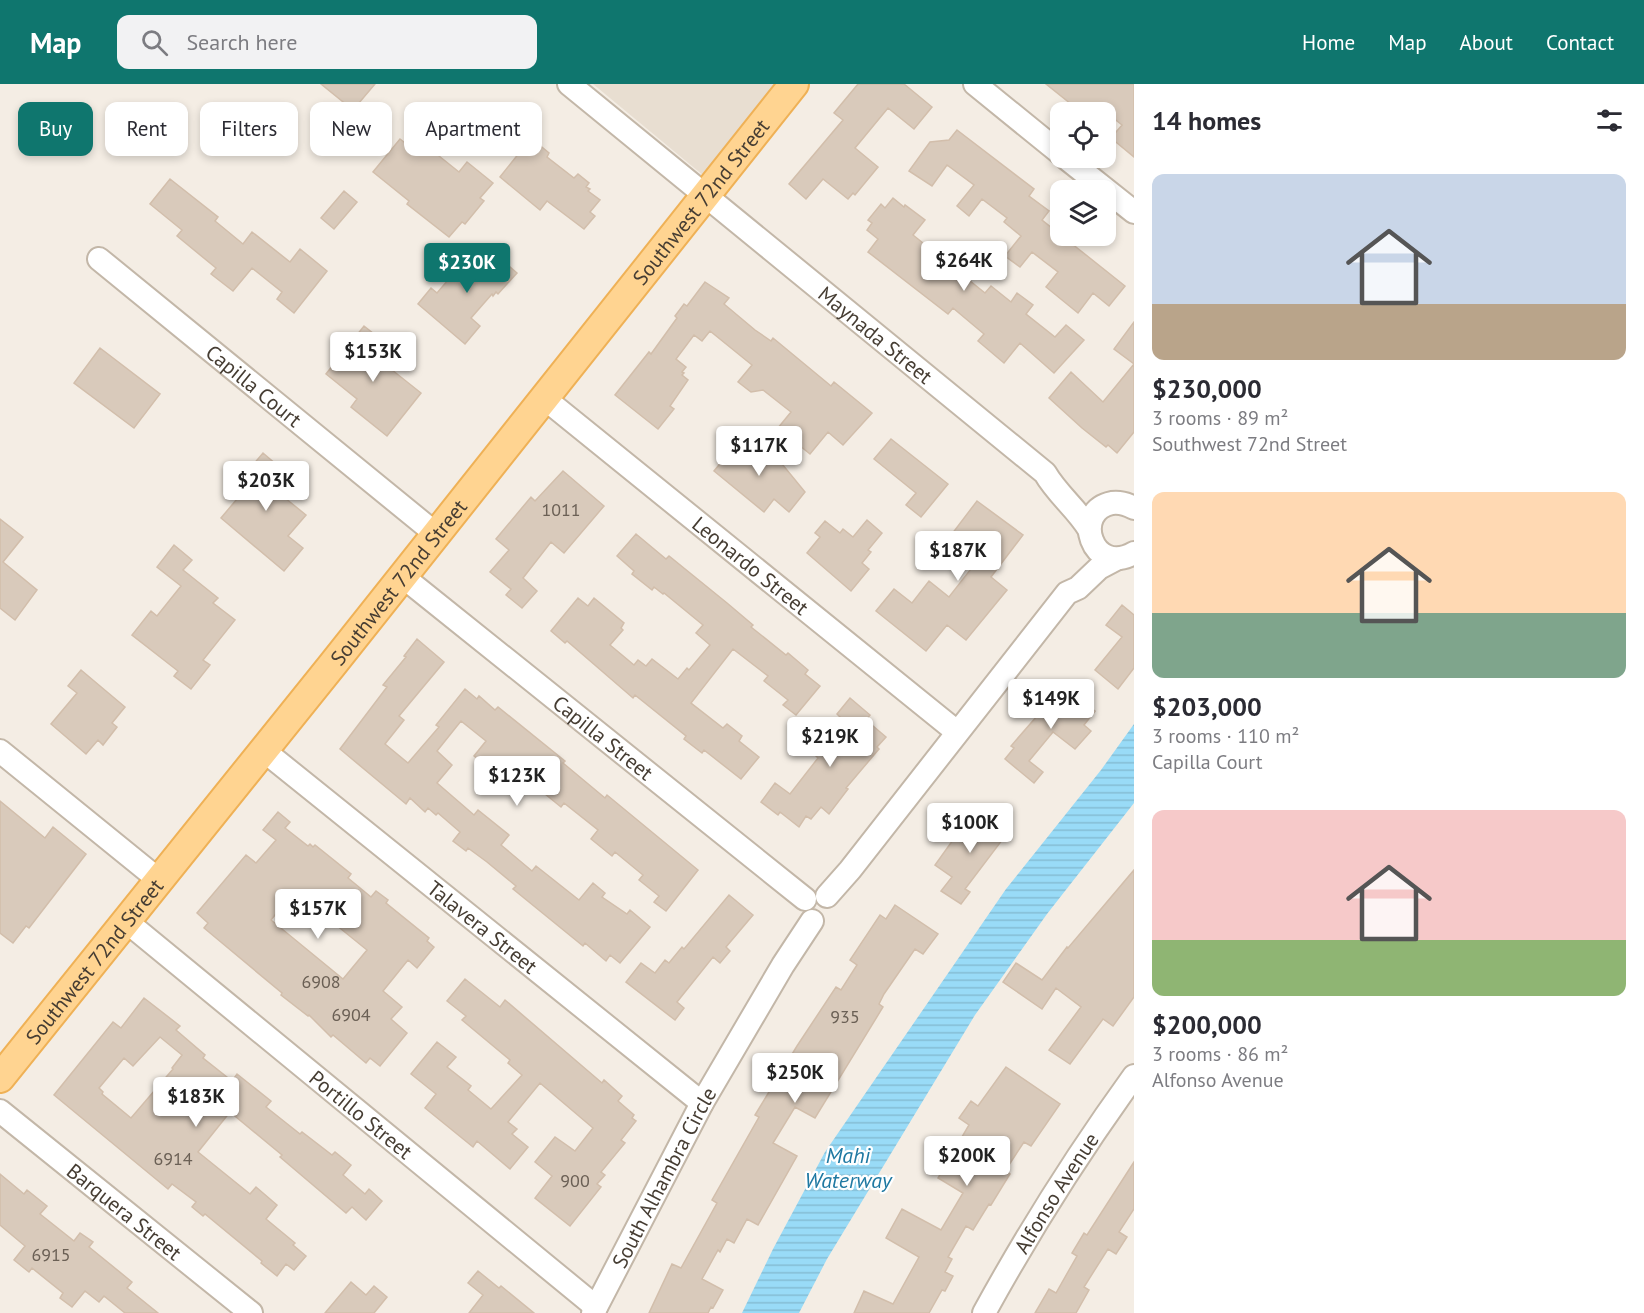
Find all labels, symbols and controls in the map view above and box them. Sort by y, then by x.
search box [117,15,537,69]
text: Map [30,24,81,61]
icon: search [138,26,171,59]
text: Search here [186,28,297,56]
text: Home [1302,29,1355,56]
text: Map [1388,29,1427,56]
text: About [1460,29,1513,56]
text: Contact [1546,29,1614,56]
chip: Buy [18,102,93,156]
chip: Rent [105,102,188,156]
chip: Filters [200,102,298,156]
chip: New [310,102,392,156]
chip: Apartment [404,102,542,156]
map controls [1050,102,1116,246]
button: locate [1050,102,1116,168]
text: 14 homes [1152,104,1261,137]
icon: filters [1593,104,1626,137]
street label: Southwest 72nd Street [626,113,775,290]
button: layers [1050,180,1116,246]
icon: home [1335,213,1443,321]
pin: $264K [922,241,1006,292]
pin: $230K [425,243,509,294]
text: $264K [935,247,993,273]
text: $230K [438,249,496,275]
street label: Maynada Street [813,280,938,389]
pin: $153K [331,332,415,383]
street label: Capilla Court [200,338,307,433]
text: $153K [344,338,402,364]
text: $230,000 [1152,372,1262,405]
text: 3 rooms · 89 m² [1152,405,1288,431]
pin: $117K [717,426,801,477]
text: Southwest 72nd Street [1152,431,1347,457]
text: $117K [730,432,788,458]
pin: $203K [224,461,308,512]
text: $203K [237,467,295,493]
street label: Southwest 72nd Street [324,493,472,671]
house number: 1011 [541,498,581,521]
street label: Leonardo Street [687,510,815,620]
pin: $187K [916,531,1000,582]
icon: home [1335,531,1443,639]
text: $187K [929,537,987,563]
pin: $149K [1009,679,1093,730]
text: $149K [1022,685,1080,711]
street label: Capilla Street [548,689,659,786]
text: $203,000 [1152,690,1262,723]
pin: $219K [788,717,872,768]
text: $219K [801,723,859,749]
text: 3 rooms · 110 m² [1152,723,1299,749]
text: Capilla Court [1152,749,1263,775]
pin: $123K [475,756,559,807]
text: $123K [488,762,546,788]
pin: $100K [928,803,1012,854]
text: $100K [941,809,999,835]
icon: home [1335,849,1443,957]
street label: Southwest 72nd Street [19,873,169,1049]
street label: Talavera Street [422,874,543,979]
pin: $157K [276,889,360,940]
text: $157K [289,895,347,921]
house number: 6908 [301,970,341,993]
house number: 6904 [331,1003,371,1026]
house number: 935 [830,1005,860,1028]
text: $200,000 [1152,1008,1262,1041]
text: 3 rooms · 86 m² [1152,1041,1288,1067]
pin: $250K [753,1053,837,1104]
text: $250K [766,1059,824,1085]
street label: Portillo Street [304,1064,418,1165]
text: Alfonso Avenue [1152,1067,1284,1093]
pin: $183K [154,1077,238,1128]
street label: South Alhambra Circle [605,1082,722,1272]
text: $183K [167,1083,225,1109]
street label: Alfonso Avenue [1007,1127,1104,1258]
pin: $200K [925,1136,1009,1187]
water label: Mahi Waterway [804,1141,893,1194]
text: $200K [938,1142,996,1168]
house number: 6914 [153,1147,193,1170]
street label: Barquera Street [62,1157,188,1266]
house number: 900 [560,1169,590,1192]
house number: 6915 [31,1243,71,1266]

